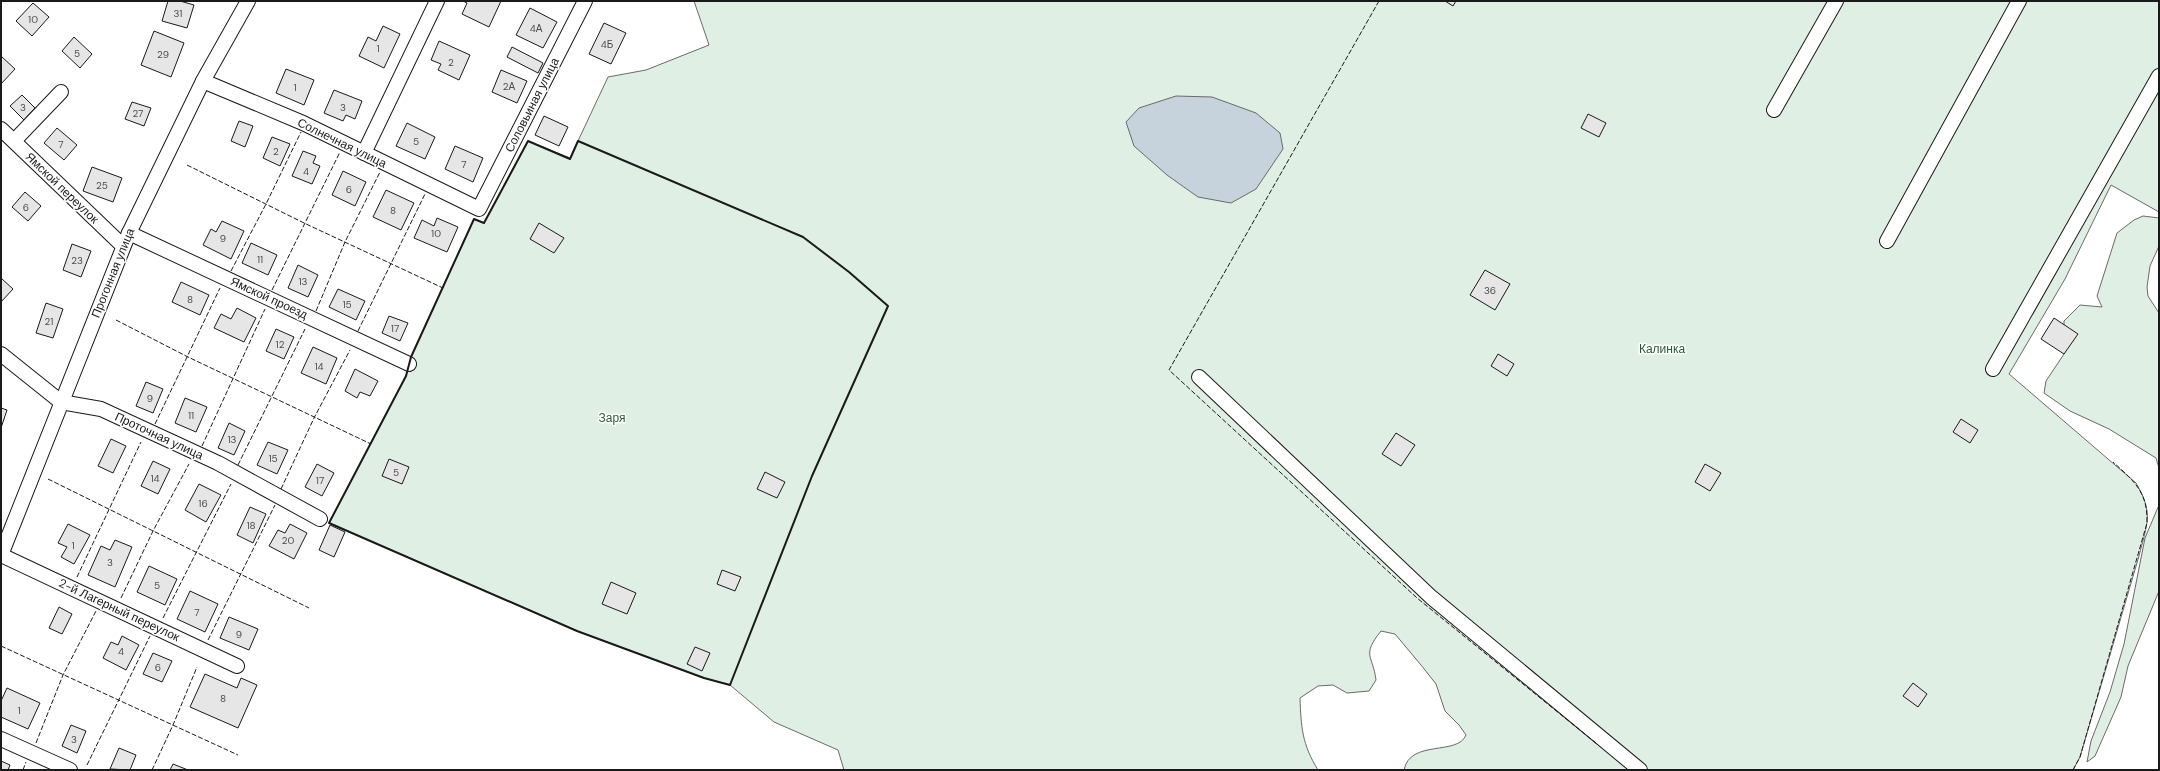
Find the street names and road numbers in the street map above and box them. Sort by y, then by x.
street label: Соловьиная улица [501,55,563,155]
street label: Солнечная улица [295,115,389,172]
street label: Ямской переулок [22,149,103,228]
street label: Прогонная улица [88,225,138,320]
street label: Ямской проезд [228,273,310,323]
street label: Проточная улица [112,409,206,464]
street label: 2-й Лагерный переулок [56,575,183,645]

